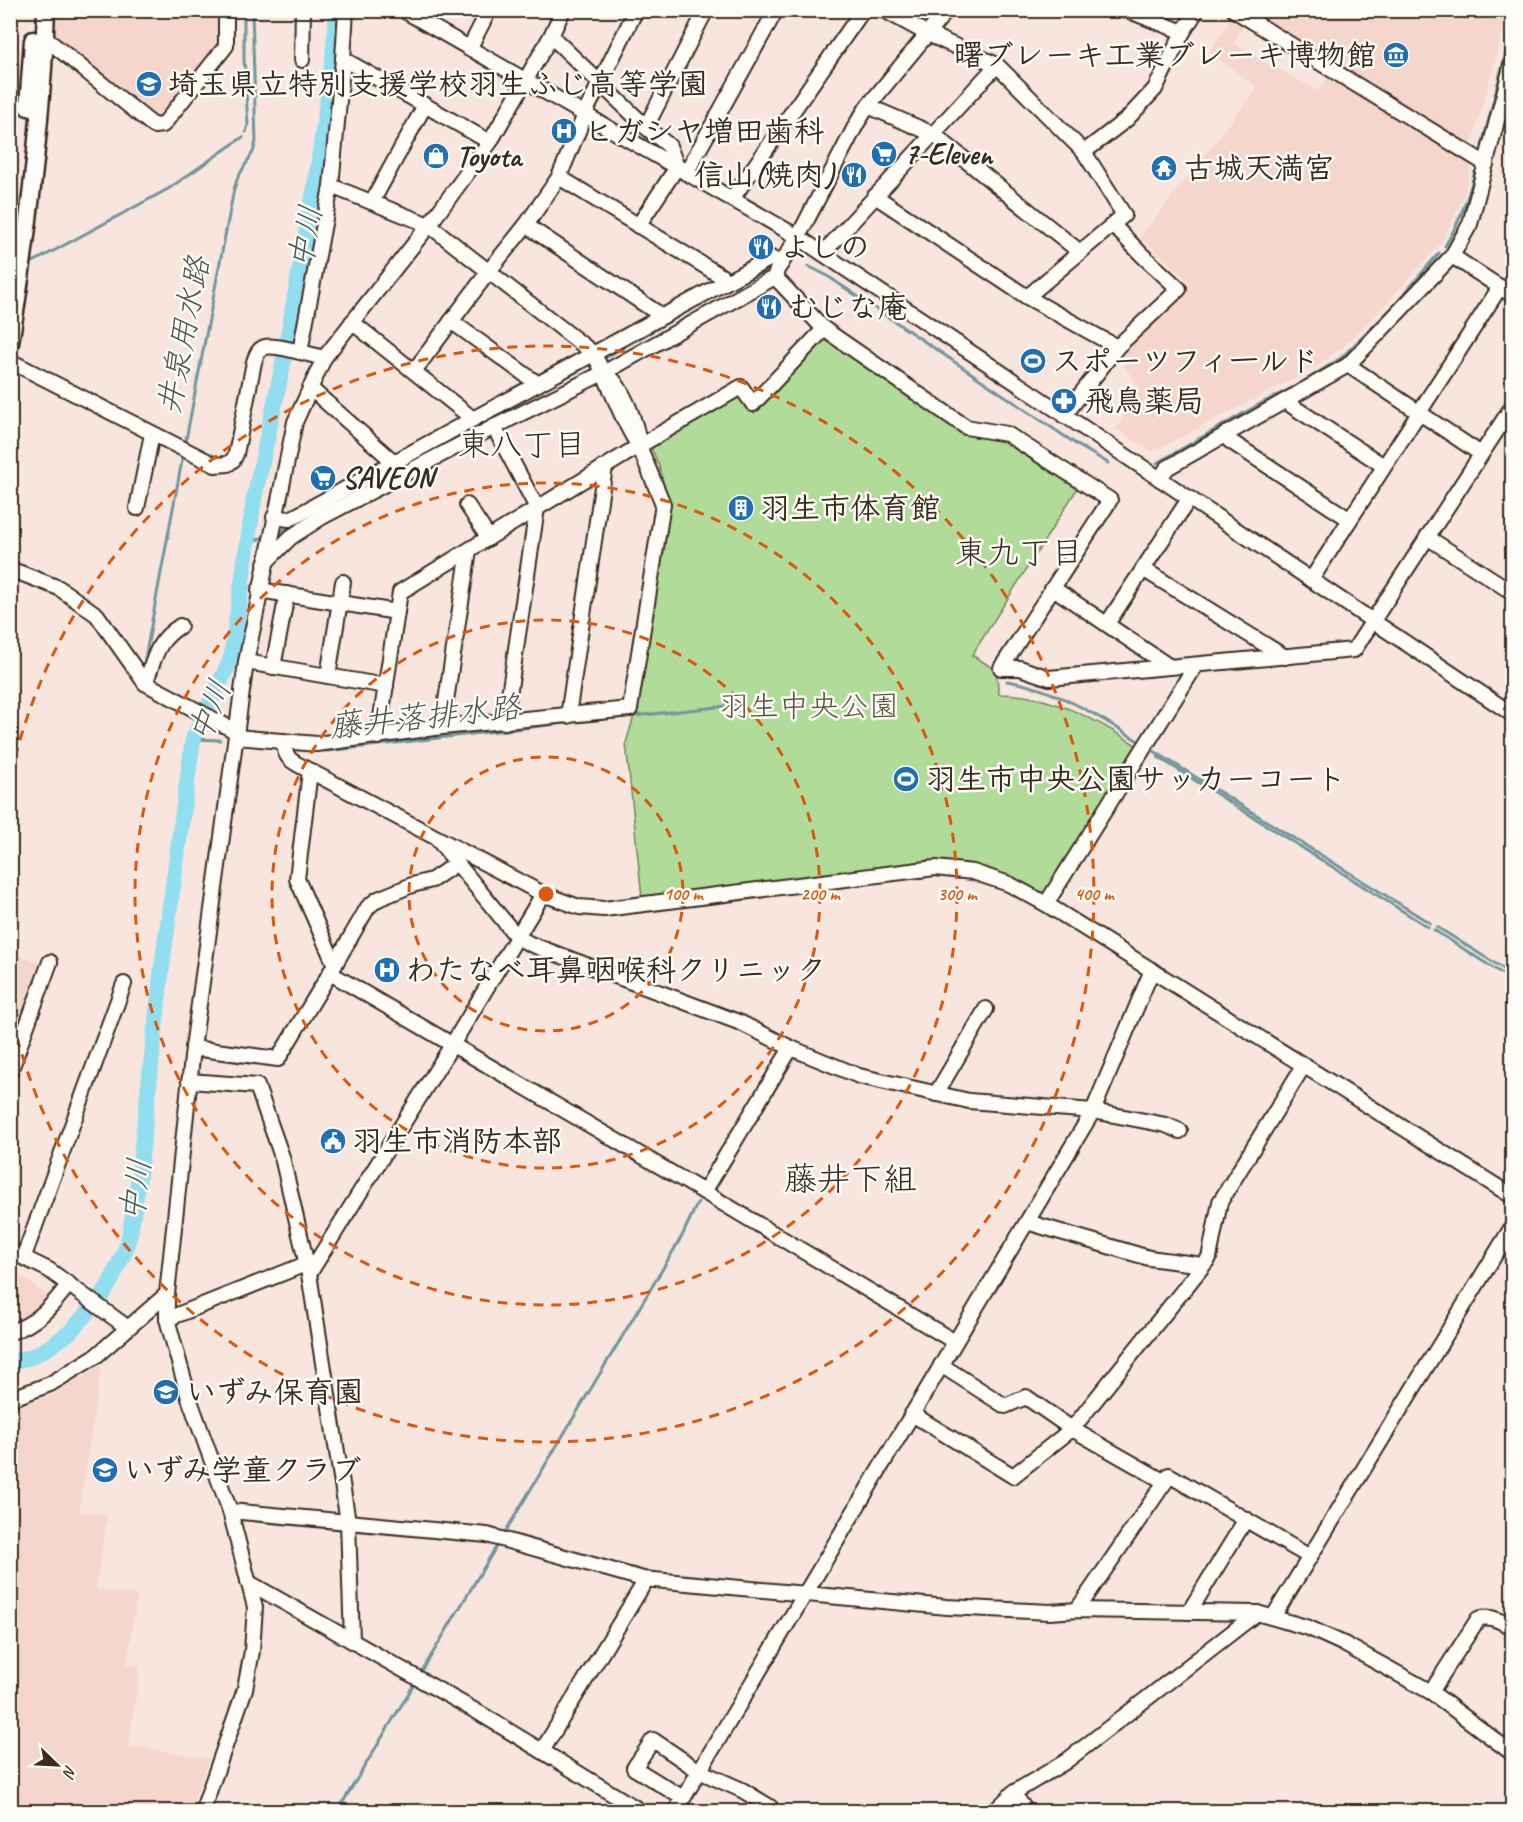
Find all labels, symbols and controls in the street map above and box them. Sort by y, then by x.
place label: 曙ブレーキ工業ブレーキ博物館 [954,36,1376,74]
museum icon: 曙ブレーキ工業ブレーキ博物館 [1381,40,1411,70]
place label: 埼玉県立特別支援学校羽生ふじ高等学園 [168,65,708,103]
school or university icon: 埼玉県立特別支援学校羽生ふじ高等学園 [134,69,164,99]
place label: ヒガシヤ増田歯科 [584,112,824,150]
hospital icon: ヒガシヤ増田歯科 [549,116,579,146]
place label: 7-Eleven [904,135,994,173]
place label: Toyota [456,137,524,175]
supermarket icon: 7-Eleven [869,139,899,169]
shop icon: Toyota [421,141,451,171]
place label: 古城天満宮 [1184,149,1334,187]
temple icon: 古城天満宮 [1149,153,1179,183]
place label: 信山(焼肉) [694,156,836,194]
restaurant icon: 信山(焼肉) [839,160,869,190]
water label: 中川 [279,202,332,272]
place label: よしの [780,228,870,266]
restaurant icon: よしの [746,232,776,262]
water label: 井泉用水路 [148,251,219,418]
place label: むじな庵 [788,288,908,326]
restaurant icon: むじな庵 [754,292,784,322]
place label: スポーツフィ一ルド [1052,342,1319,380]
sports icon: スポーツフィ一ルド [1018,346,1048,376]
place label: 飛鳥薬局 [1084,382,1204,420]
pharmacy icon: 飛鳥薬局 [1049,386,1079,416]
district label: 東八丁目 [458,424,586,465]
place label: SAVEON [342,459,439,497]
supermarket icon: SAVEON [308,463,338,493]
place label: 羽生市体育館 [760,489,940,527]
building icon: 羽生市体育館 [726,493,756,523]
district label: 東九丁目 [955,532,1083,573]
water label: 中川 [178,674,240,749]
water label: 藤井落排水路 [327,686,525,747]
park label: 羽生中央公園 [719,687,899,725]
place label: 羽生市中央公園サッカーコート [926,760,1346,798]
sports icon: 羽生市中央公園サッカーコート [891,764,921,794]
text: 100 m [664,883,704,905]
text: 200 m [801,883,841,905]
text: 300 m [938,883,978,905]
text: 400 m [1075,883,1115,905]
centre of rings [536,884,556,904]
place label: わたなべ耳鼻咽喉科クリニック [406,951,826,989]
hospital icon: わたなべ耳鼻咽喉科クリニック [372,955,402,985]
place label: 羽生市消防本部 [352,1122,562,1160]
public building icon: 羽生市消防本部 [318,1126,348,1156]
water label: 中川 [111,1156,160,1225]
district label: 藤井下組 [784,1158,916,1200]
place label: いずみ保育園 [186,1373,364,1411]
school or university icon: いずみ保育園 [151,1377,181,1407]
place label: いずみ学童クラブ [124,1451,362,1489]
school or university icon: いずみ学童クラブ [90,1455,120,1485]
north arrow [27,1735,87,1795]
text: N [57,1762,81,1782]

